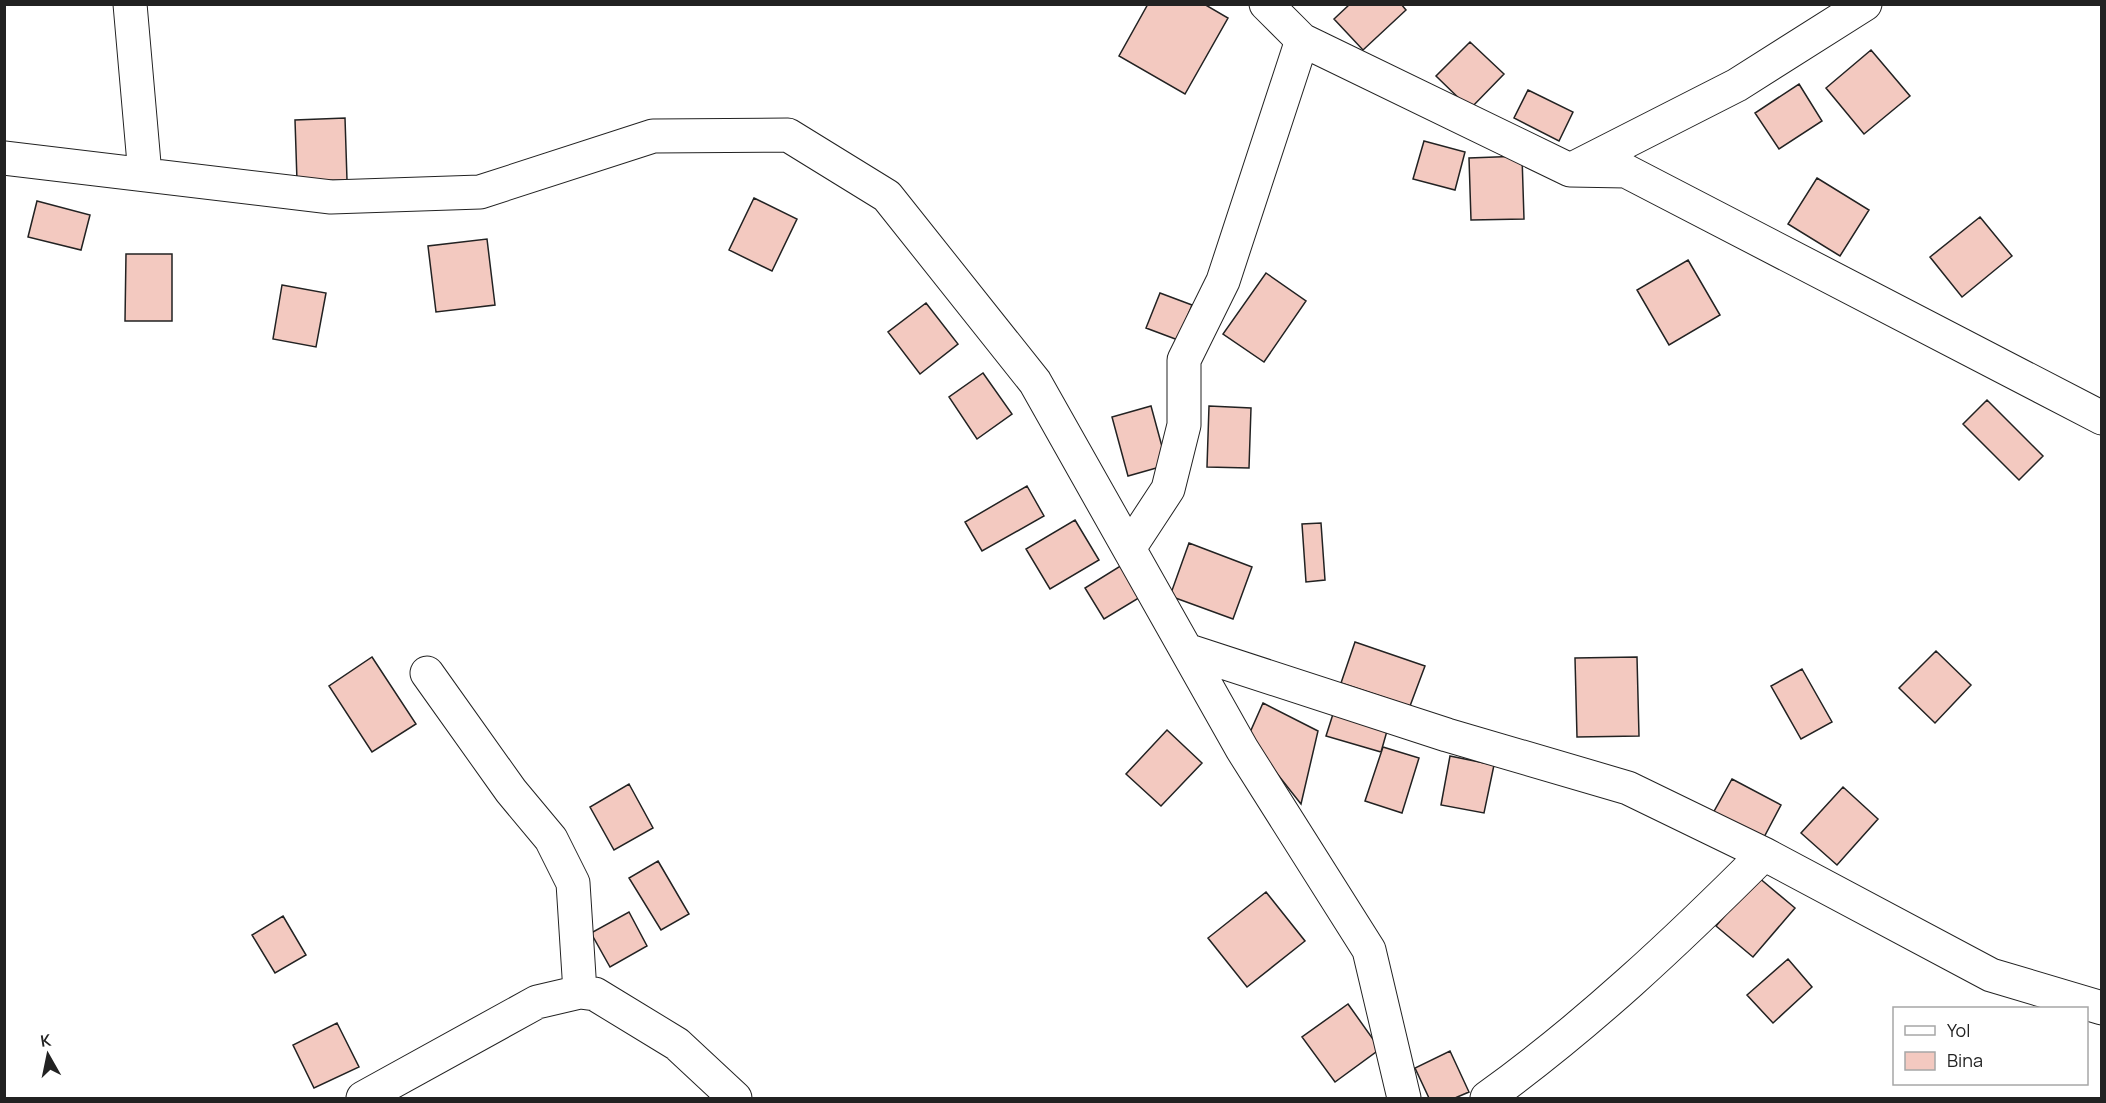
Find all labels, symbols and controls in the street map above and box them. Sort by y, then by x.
legend [1893,1007,2088,1085]
text: Yol [1947,1018,1970,1042]
north arrow [18,1025,78,1085]
text: K [39,1028,53,1052]
text: Bina [1947,1048,1983,1072]

